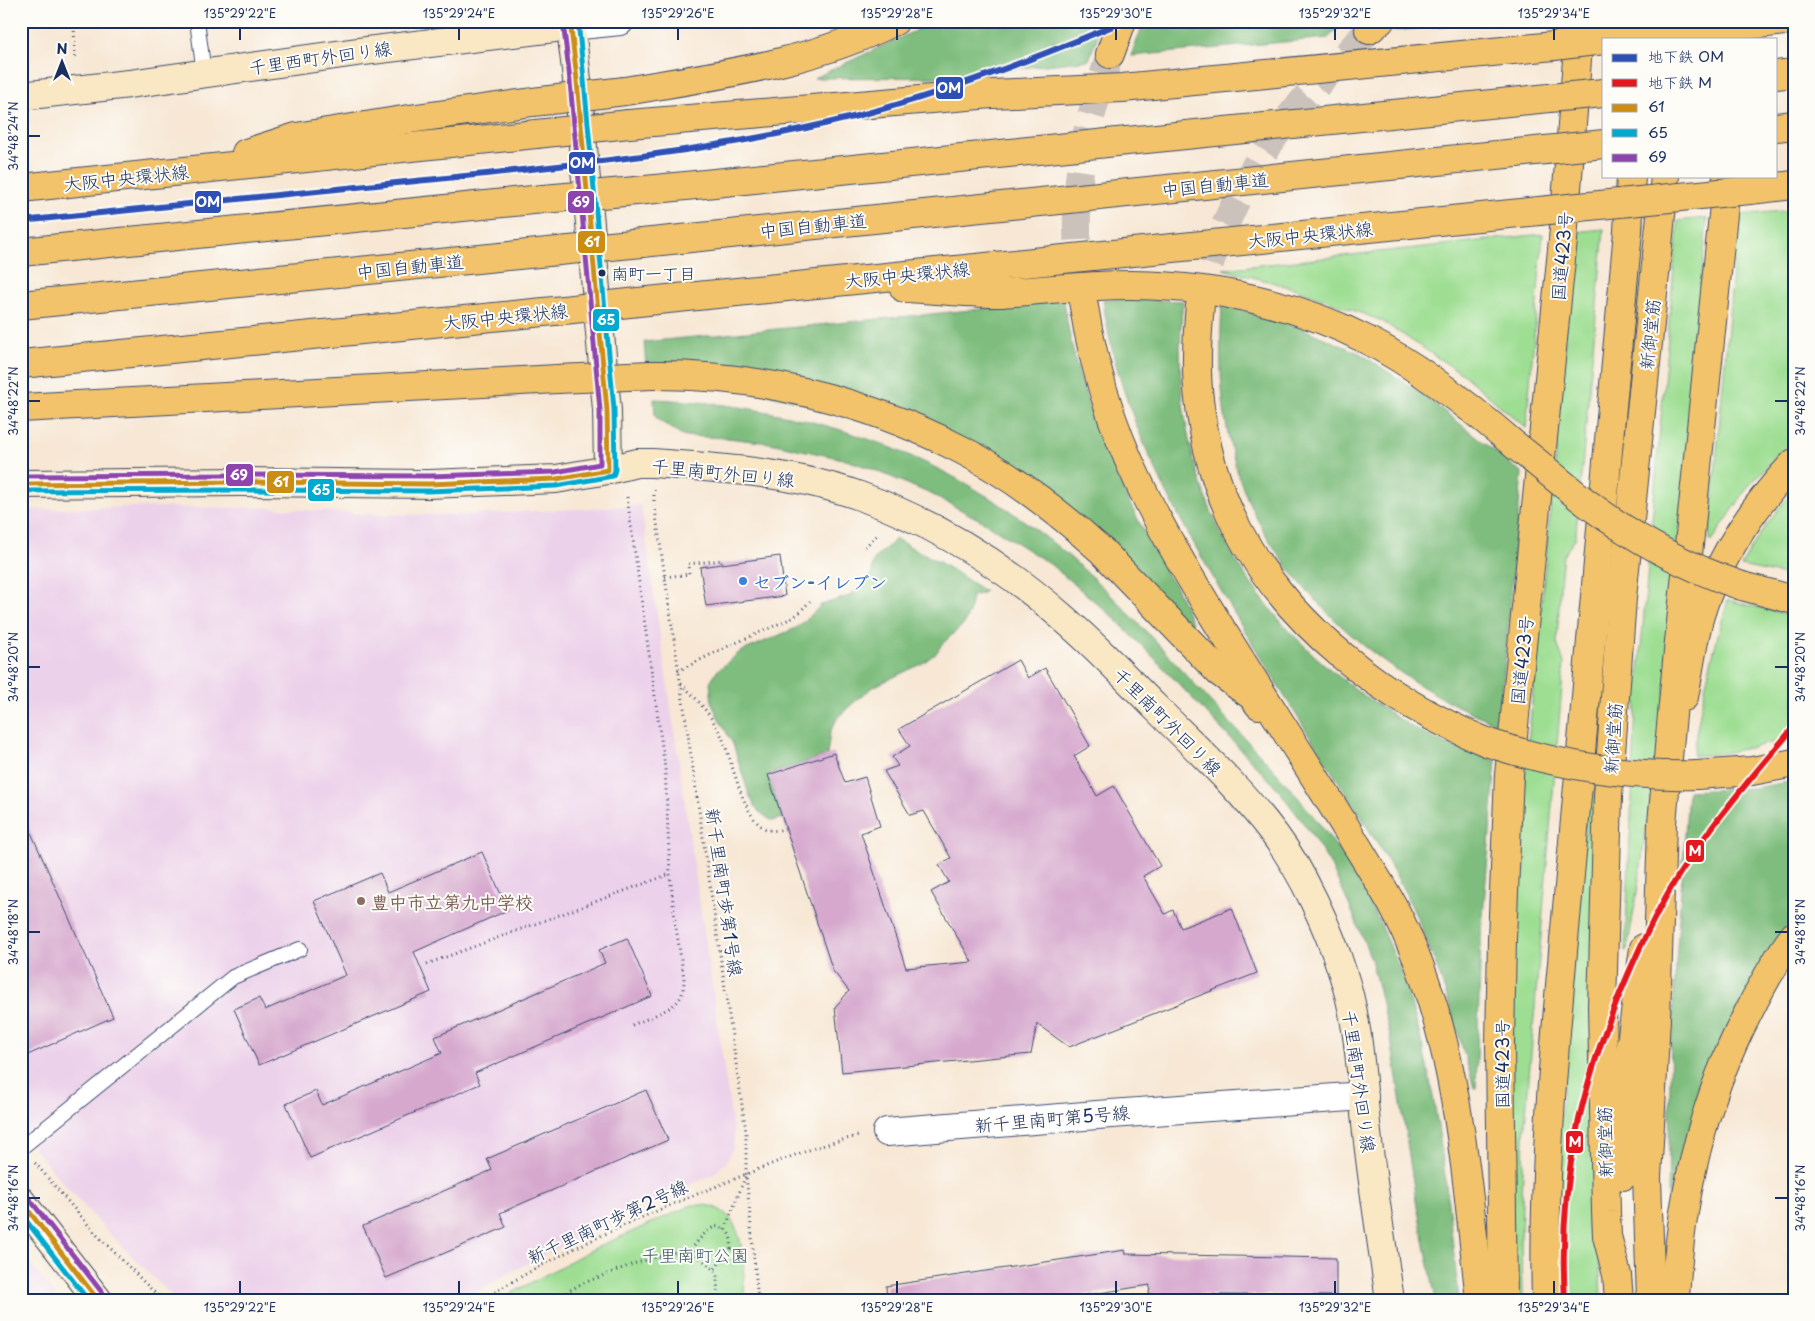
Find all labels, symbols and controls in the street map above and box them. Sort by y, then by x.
text: 135°29'22"E [204,4,276,22]
text: 135°29'24"E [423,4,495,22]
text: 135°29'26"E [642,4,714,22]
text: 135°29'28"E [861,4,933,22]
text: 135°29'30"E [1079,4,1153,22]
text: 135°29'32"E [1299,4,1371,22]
text: 135°29'34"E [1518,4,1590,22]
street label: 千里西町外回り線 [247,34,393,80]
north arrow [38,38,88,88]
text: N [56,38,68,59]
legend [1602,38,1778,178]
text: 地下鉄 OM [1648,44,1724,67]
text: 地下鉄 M [1648,70,1712,93]
line badge: OM [935,76,964,100]
text: OM [937,77,961,98]
text: 61 [1648,94,1665,117]
text: 34°48'24"N [4,101,22,171]
text: 65 [1648,120,1668,143]
text: 69 [1648,144,1667,167]
line badge: OM [568,151,596,175]
text: OM [570,152,594,173]
street label: 大阪中央環状線 [62,157,190,197]
street label: 中国自動車道 [1160,165,1270,203]
line badge: OM [194,190,222,214]
line badge: 69 [567,190,595,214]
text: OM [196,191,220,212]
text: 69 [572,191,590,212]
street label: 中国自動車道 [758,206,868,244]
street label: 国道423号 [1544,210,1578,302]
street label: 大阪中央環状線 [1246,214,1374,254]
line badge: 61 [577,230,606,254]
text: 61 [584,231,600,252]
street label: 中国自動車道 [355,247,465,285]
street label: 大阪中央環状線 [843,254,971,294]
place label: 南町一丁目 [611,260,696,286]
marker: 南町一丁目 [597,268,607,278]
street label: 大阪中央環状線 [441,296,569,336]
street label: 新御堂筋 [1632,297,1666,371]
line badge: 65 [592,308,620,332]
text: 65 [597,309,615,330]
text: 34°48'22"N [4,366,22,436]
text: 34°48'22"N [1791,366,1809,436]
street label: 千里南町外回り線 [650,451,796,493]
line badge: 69 [225,463,254,487]
text: 69 [230,464,248,485]
line badge: 61 [266,470,295,494]
text: 61 [273,471,289,492]
line badge: 65 [307,478,335,502]
text: 65 [312,479,330,500]
place label: セブン-イレブン [753,568,887,595]
marker: セブン-イレブン [737,575,749,587]
street label: 国道423号 [1503,614,1539,706]
text: 34°48'20"N [4,632,22,702]
text: 34°48'20"N [1791,632,1809,702]
street label: 千里南町外回り線 [1108,661,1228,781]
street label: 新御堂筋 [1596,701,1628,775]
street label: 新千里南町歩第1号線 [700,806,750,978]
line badge: M [1685,839,1705,863]
text: M [1688,840,1702,861]
place label: 豊中市立第九中学校 [371,888,533,915]
marker: 豊中市立第九中学校 [355,895,367,907]
text: 34°48'18"N [4,899,22,965]
text: 34°48'18"N [1791,899,1809,965]
street label: 千里南町外回り線 [1337,1008,1383,1154]
street label: 国道423号 [1488,1019,1515,1109]
street label: 新千里南町第5号線 [973,1098,1131,1138]
street label: 新御堂筋 [1590,1106,1618,1178]
line badge: M [1565,1130,1584,1154]
text: M [1568,1131,1582,1152]
text: 34°48'16"N [4,1164,22,1232]
text: 34°48'16"N [1791,1164,1809,1232]
street label: 新千里南町歩第2号線 [522,1172,692,1270]
park label: 千里南町公園 [641,1241,749,1268]
text: 135°29'22"E [204,1298,276,1316]
text: 135°29'24"E [423,1298,495,1316]
text: 135°29'26"E [642,1298,714,1316]
text: 135°29'28"E [861,1298,933,1316]
text: 135°29'30"E [1079,1298,1153,1316]
text: 135°29'32"E [1299,1298,1371,1316]
text: 135°29'34"E [1518,1298,1590,1316]

